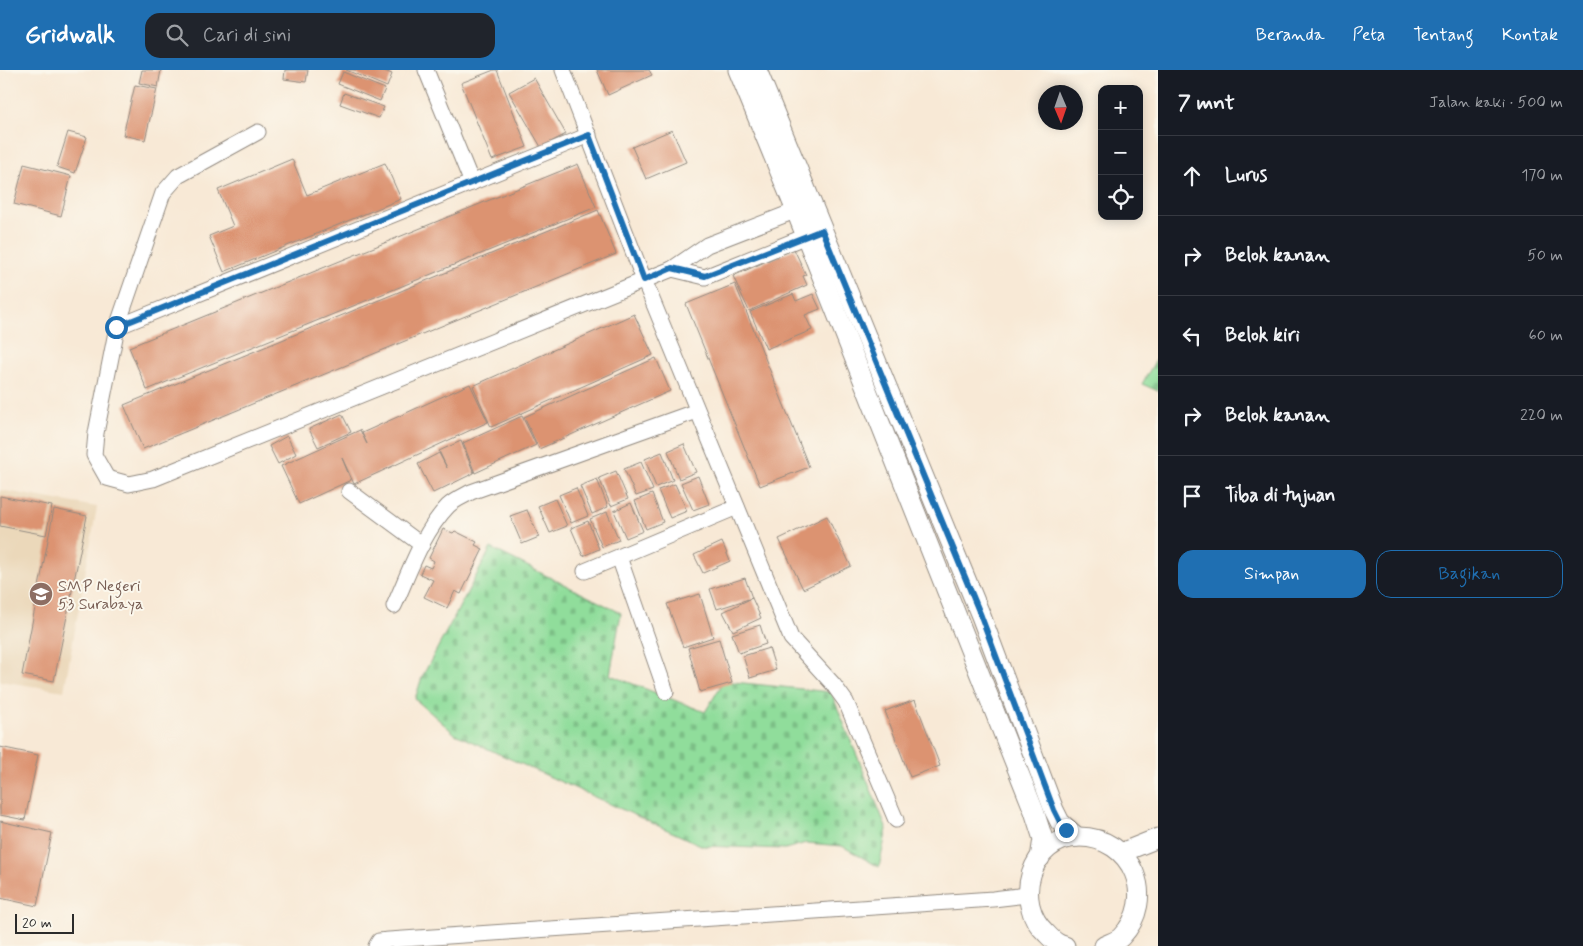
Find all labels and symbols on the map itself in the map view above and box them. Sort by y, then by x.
north arrow [1038,85,1083,130]
route start [105,316,128,339]
place label: SMP Negeri 53 Surabaya [58,576,143,615]
school or university icon: SMP Negeri 53 Surabaya [28,581,54,607]
route end [1055,819,1078,842]
scale bar [15,911,74,934]

